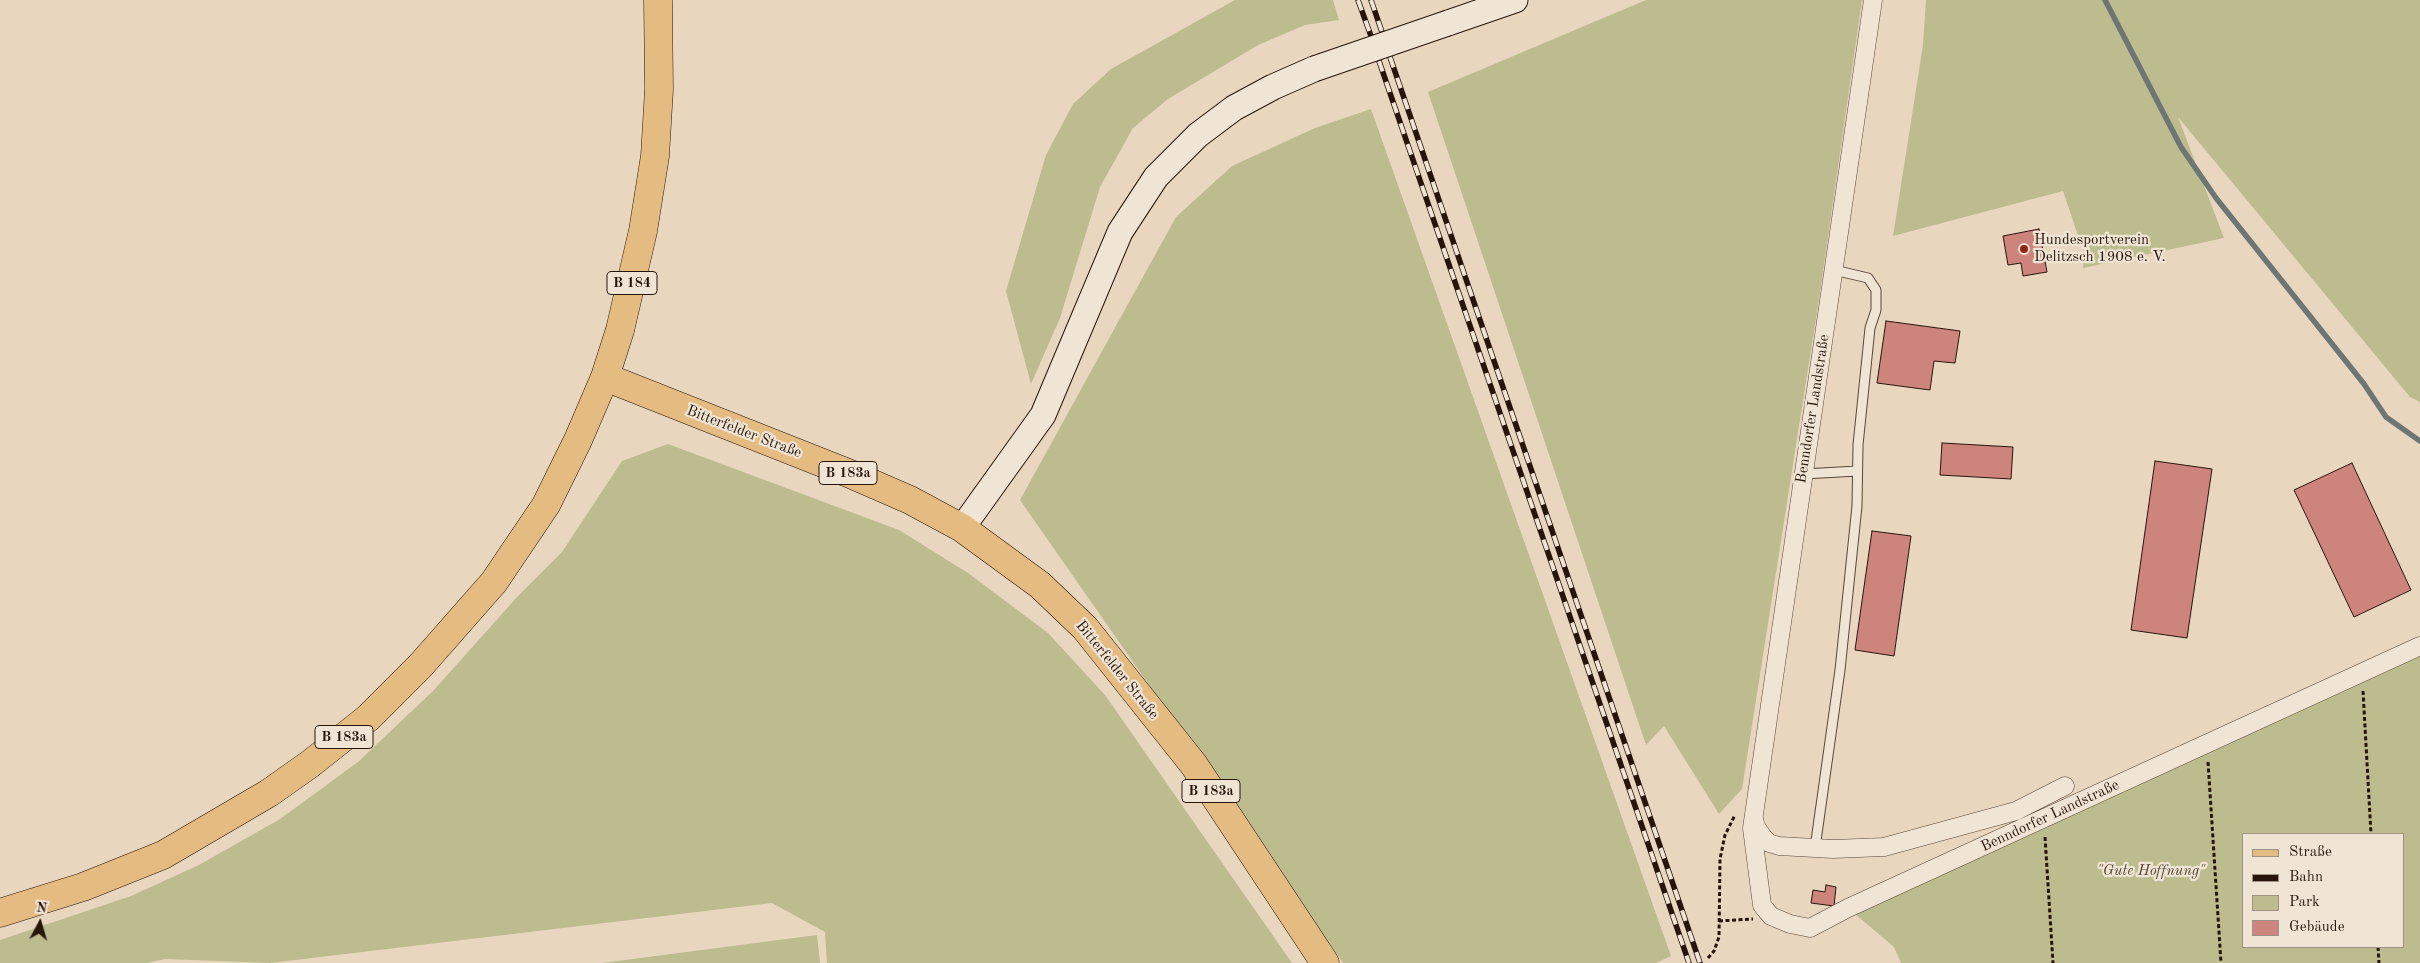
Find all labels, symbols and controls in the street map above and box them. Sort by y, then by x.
place label: Hundesportverein Delitzsch 1908 e. V. [2034,231,2166,266]
marker: Hundesportverein Delitzsch 1908 e. V. [2018,243,2030,255]
road number: B 184 [607,272,657,294]
street label: Benndorfer Landstraße [1792,333,1834,485]
street label: Bitterfelder Straße [684,402,804,462]
road number: B 183a [819,462,877,484]
street label: Bitterfelder Straße [1072,617,1162,723]
road number: B 183a [315,726,373,749]
street label: Benndorfer Landstraße [1978,776,2122,856]
road number: B 183a [1182,779,1240,802]
legend [2242,833,2405,948]
text: Straße [2289,845,2332,860]
park label: "Gute Hoffnung" [2097,862,2205,880]
text: Bahn [2289,870,2323,885]
text: Park [2289,895,2320,910]
north arrow [15,898,65,948]
text: N [36,901,48,916]
text: Gebäude [2289,920,2345,935]

